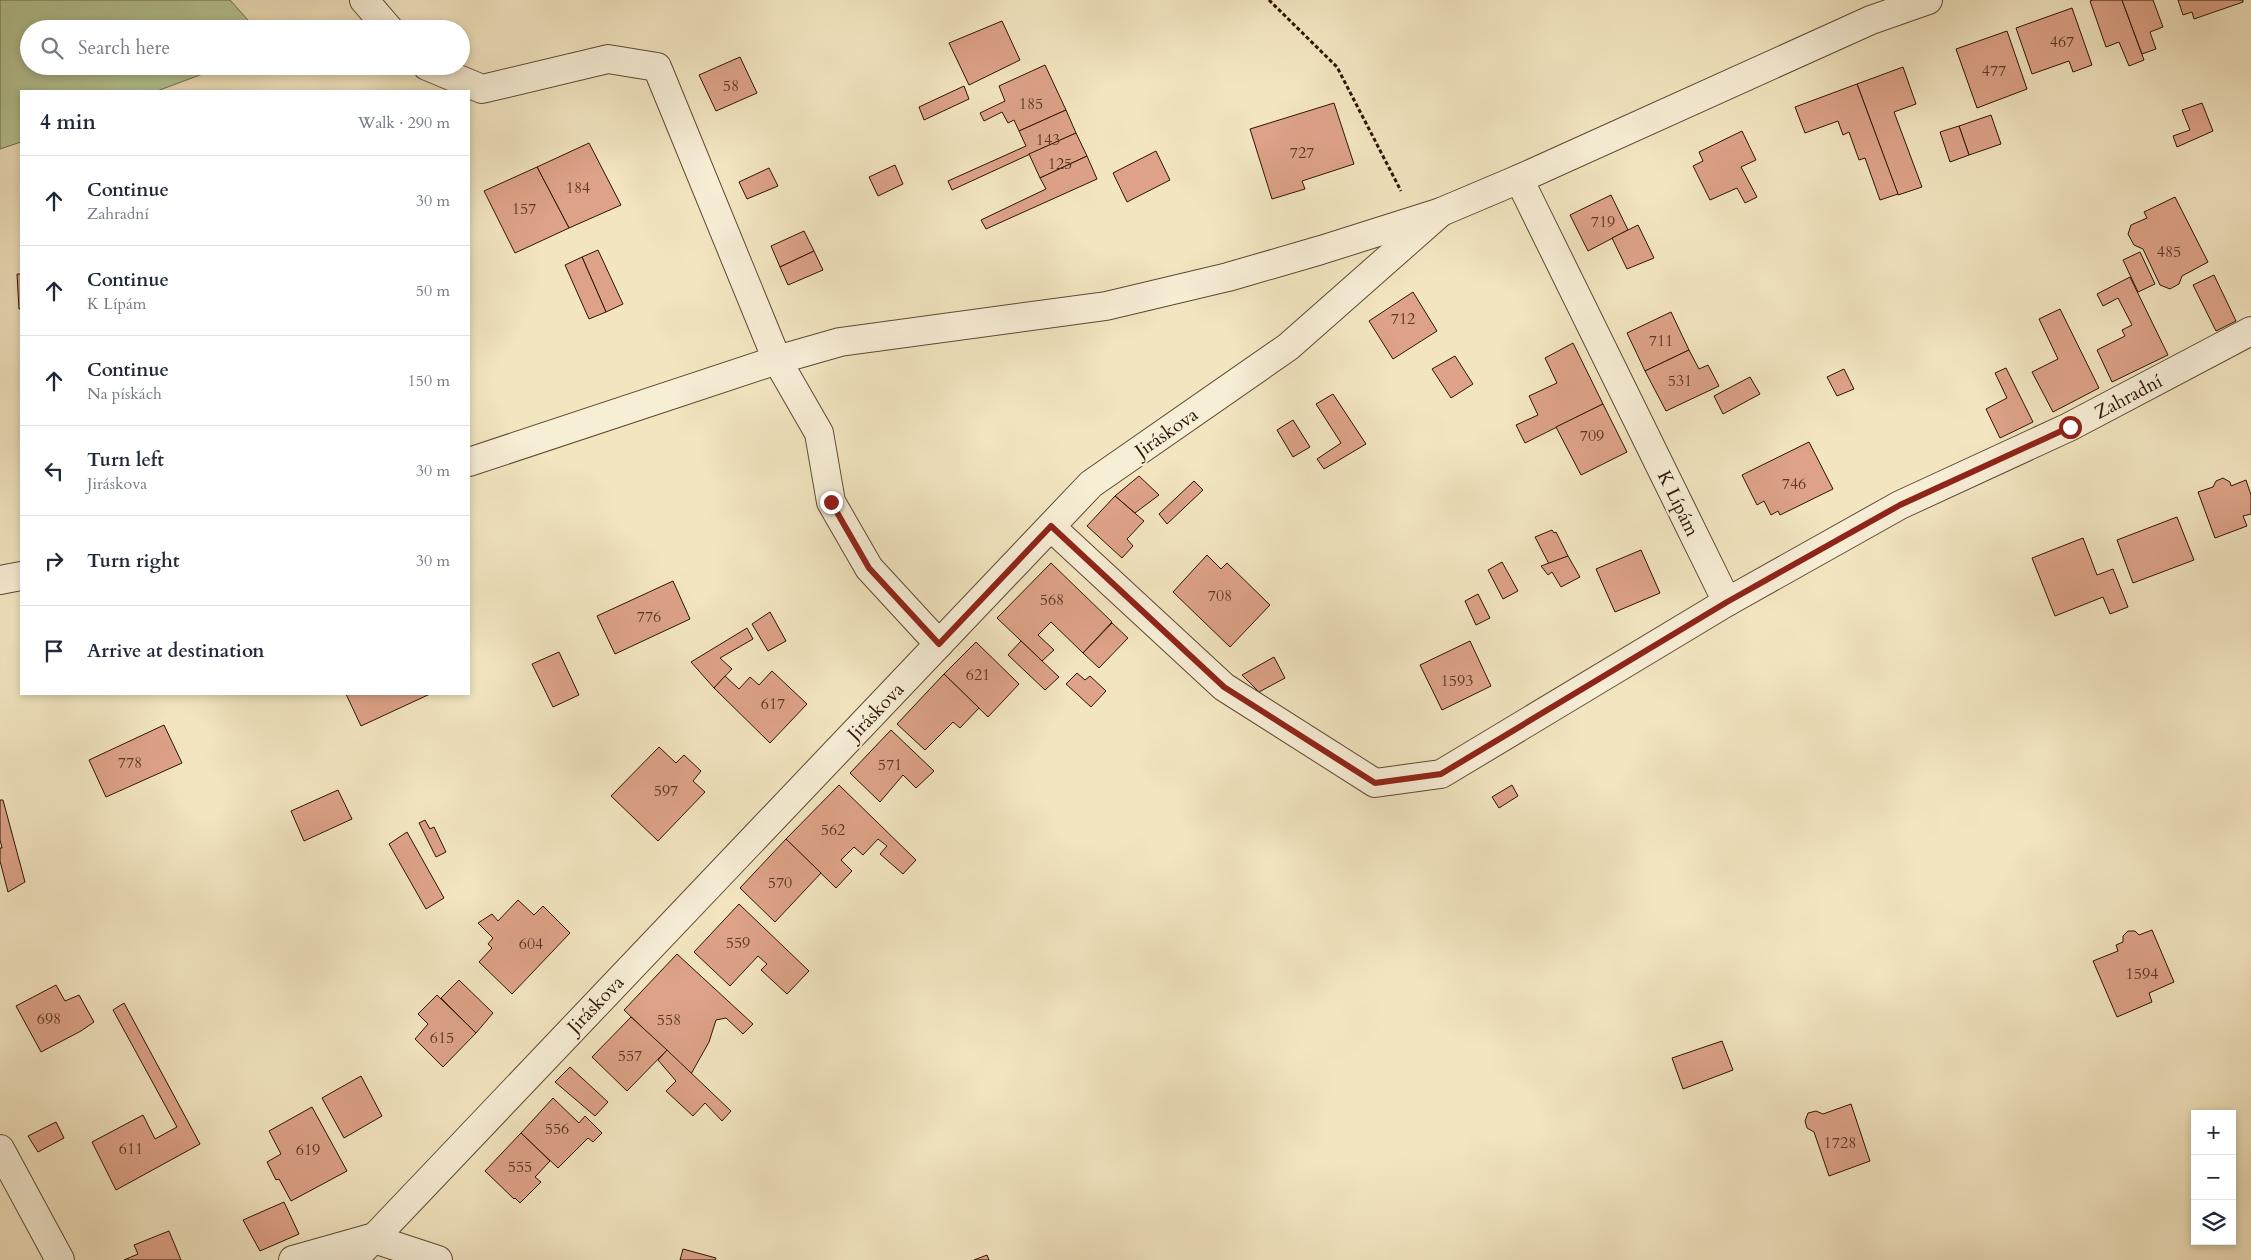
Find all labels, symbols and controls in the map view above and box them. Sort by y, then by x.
search box [20,20,470,75]
house number: 467 [2050,31,2074,53]
icon: search [38,34,66,62]
text: Search here [78,35,170,61]
house number: 477 [1982,60,2006,82]
house number: 58 [723,75,739,97]
house number: 185 [1019,93,1043,115]
text: 4 min [40,108,96,137]
text: Walk · 290 m [358,112,450,134]
house number: 143 [1036,129,1060,151]
house number: 727 [1290,142,1314,164]
house number: 125 [1048,153,1072,175]
text: Continue [87,177,169,203]
house number: 184 [566,177,590,199]
icon: ahead [40,187,68,215]
text: 30 m [416,190,450,212]
house number: 157 [512,198,536,220]
text: Zahradní [87,203,149,225]
house number: 719 [1591,211,1615,233]
house number: 485 [2157,241,2181,263]
text: Continue [87,267,169,293]
icon: ahead [40,277,68,305]
text: 50 m [416,280,450,302]
text: K Lípám [87,293,146,315]
house number: 712 [1391,308,1415,330]
house number: 711 [1649,330,1673,352]
text: Continue [87,357,169,383]
icon: ahead [40,367,68,395]
street label: Zahradní [2090,368,2167,426]
text: 150 m [408,370,450,392]
house number: 531 [1668,370,1692,392]
text: Na pískách [87,383,162,405]
street label: Jiráskova [1127,402,1203,466]
route start [2059,416,2082,439]
house number: 709 [1580,425,1604,447]
text: Turn left [87,447,164,473]
icon: left [40,457,68,485]
text: 30 m [416,460,450,482]
street label: K Lípám [1651,466,1706,542]
text: Jiráskova [87,473,147,495]
house number: 746 [1782,473,1806,495]
route end [820,491,843,514]
icon: right [40,547,68,575]
text: Turn right [87,548,179,574]
text: 30 m [416,550,450,572]
house number: 708 [1208,585,1232,607]
house number: 568 [1040,589,1064,611]
house number: 776 [637,606,661,628]
icon: arrive [40,637,68,665]
text: Arrive at destination [87,638,264,664]
house number: 621 [966,664,990,686]
house number: 1593 [1441,670,1473,692]
street label: Jiráskova [839,677,910,749]
house number: 617 [761,693,785,715]
house number: 778 [118,752,142,774]
house number: 571 [878,754,902,776]
house number: 597 [654,780,678,802]
house number: 562 [821,819,845,841]
house number: 570 [768,872,792,894]
house number: 559 [726,932,750,954]
house number: 604 [519,933,543,955]
house number: 1594 [2126,963,2158,985]
street label: Jiráskova [559,970,630,1042]
house number: 698 [37,1008,61,1030]
house number: 558 [657,1009,681,1031]
house number: 615 [430,1027,454,1049]
house number: 557 [618,1045,642,1067]
map controls [2191,1110,2236,1245]
button: + [2191,1110,2236,1155]
house number: 556 [545,1118,569,1140]
house number: 1728 [1824,1132,1856,1154]
house number: 611 [119,1138,143,1160]
house number: 619 [296,1139,320,1161]
button: − [2191,1155,2236,1200]
house number: 555 [508,1156,532,1178]
button: layers [2191,1200,2236,1245]

